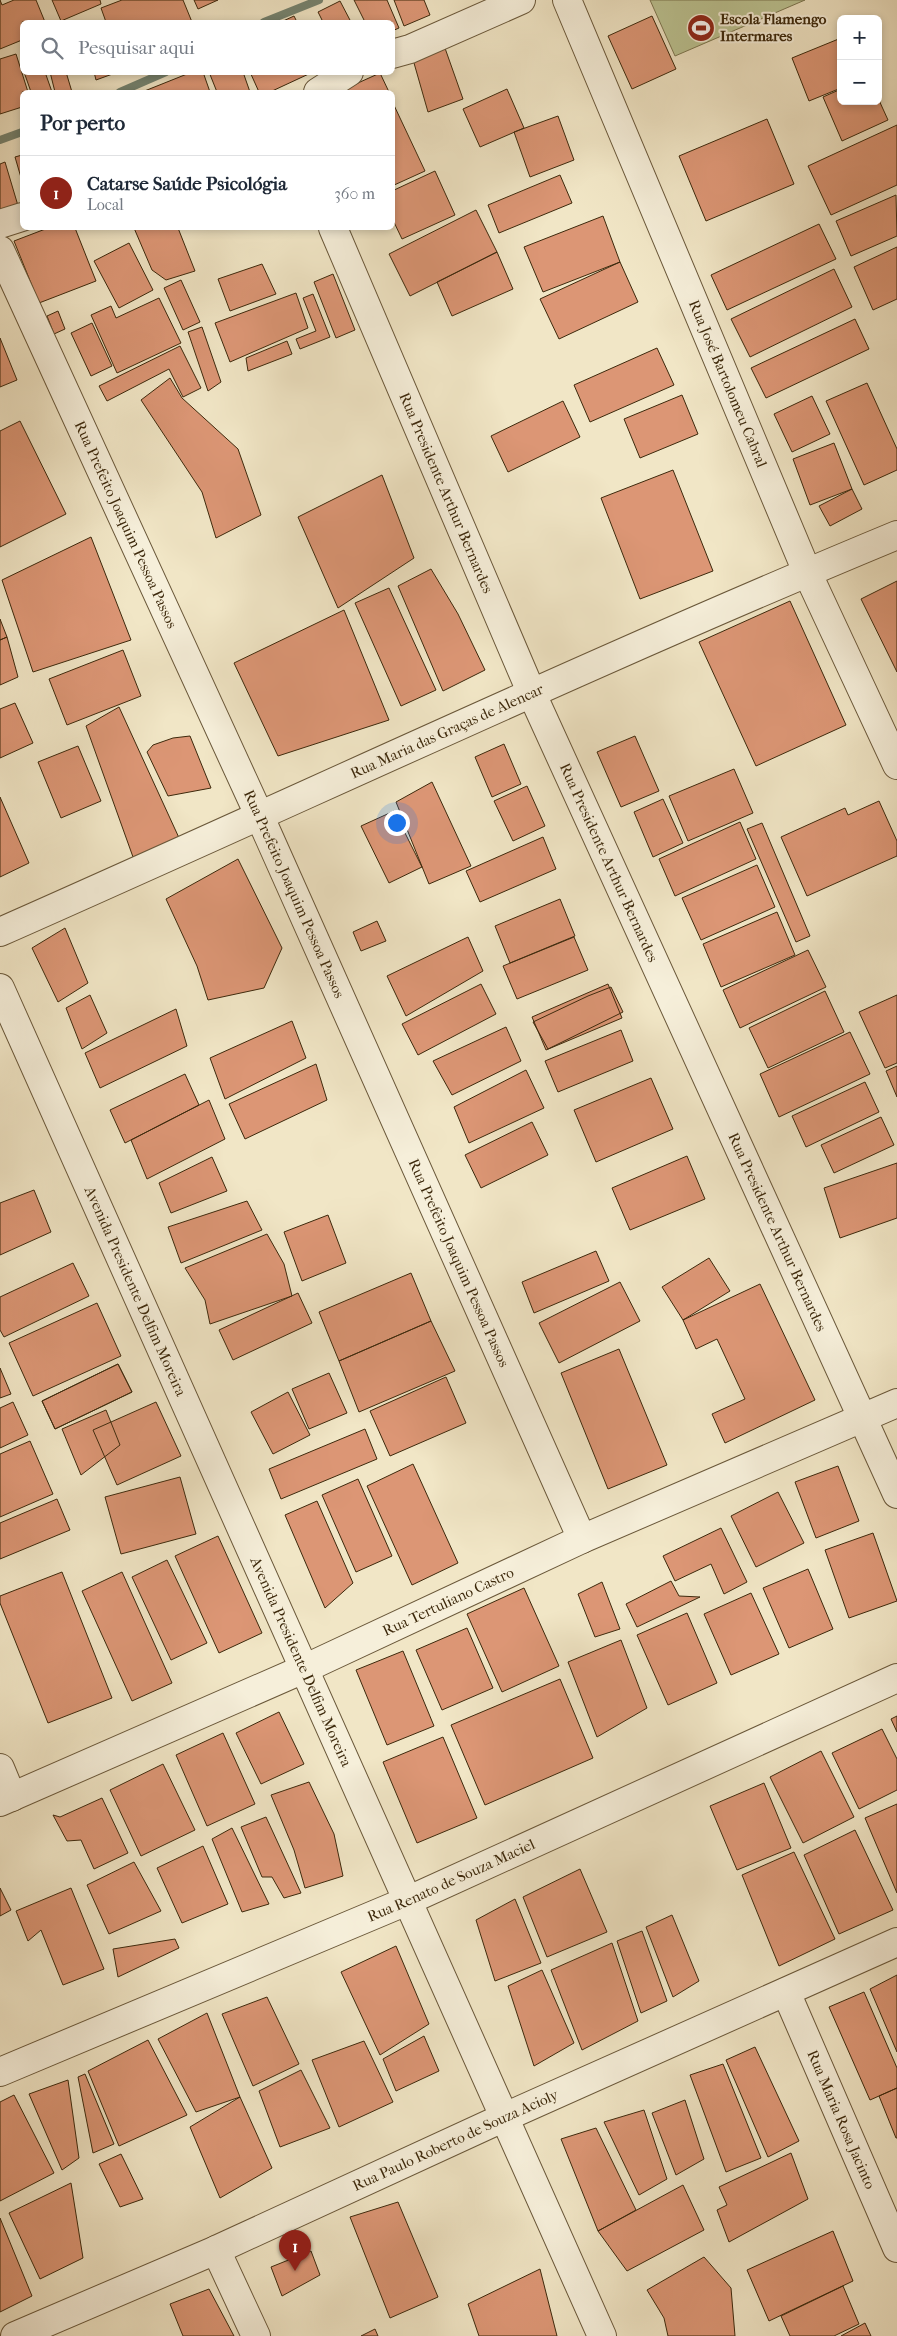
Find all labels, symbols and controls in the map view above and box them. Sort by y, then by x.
place label: Escola Flamengo Intermares [720,10,827,45]
sports icon: Escola Flamengo Intermares [686,13,716,43]
map controls [837,15,882,105]
button: + [837,15,882,60]
search box [20,20,395,75]
icon: search [38,34,66,62]
text: Pesquisar aqui [78,37,195,59]
button: − [837,60,882,105]
text: Por perto [40,111,125,135]
text: Catarse Saúde Psicológia [87,173,287,195]
text: 1 [53,184,59,203]
text: 360 m [334,184,375,203]
text: Local [87,195,124,214]
street label: Rua José Bartolomeu Cabral [685,297,771,470]
street label: Rua Presidente Arthur Bernardes [395,390,497,596]
street label: Rua Prefeito Joaquim Pessoa Passos [71,418,181,632]
street label: Rua Maria das Graças de Alencar [348,680,547,782]
street label: Rua Presidente Arthur Bernardes [556,760,662,965]
street label: Rua Prefeito Joaquim Pessoa Passos [240,787,349,1001]
your location [384,810,410,836]
street label: Rua Presidente Arthur Bernardes [724,1130,831,1335]
street label: Rua Prefeito Joaquim Pessoa Passos [405,1156,513,1370]
street label: Avenida Presidente Delfim Moreira [80,1183,190,1400]
street label: Avenida Presidente Delfim Moreira [246,1553,356,1771]
street label: Rua Tertuliano Castro [380,1563,517,1640]
street label: Rua Renato de Souza Maciel [364,1835,538,1926]
street label: Rua Maria Rosa Jacinto [803,2047,880,2192]
street label: Rua Paulo Roberto de Souza Acioly [350,2085,562,2195]
pin: 1 [279,2230,311,2271]

